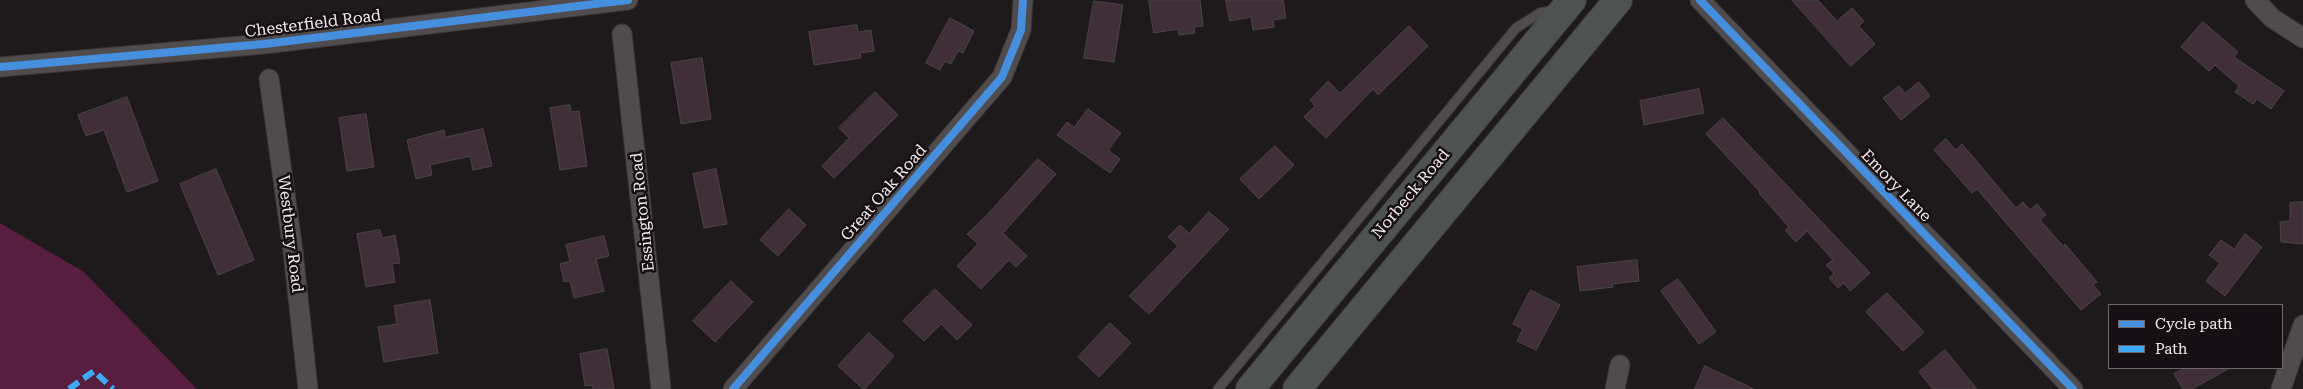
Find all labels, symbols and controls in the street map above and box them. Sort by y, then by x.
street label: Chesterfield Road [244,6,382,42]
street label: Great Oak Road [837,141,931,245]
street label: Norbeck Road [1368,145,1454,243]
street label: Emory Lane [1857,146,1935,226]
street label: Essington Road [627,152,659,272]
street label: Westbury Road [273,174,307,294]
legend [2108,304,2283,369]
text: Cycle path [2155,315,2232,333]
text: Path [2155,340,2188,358]

